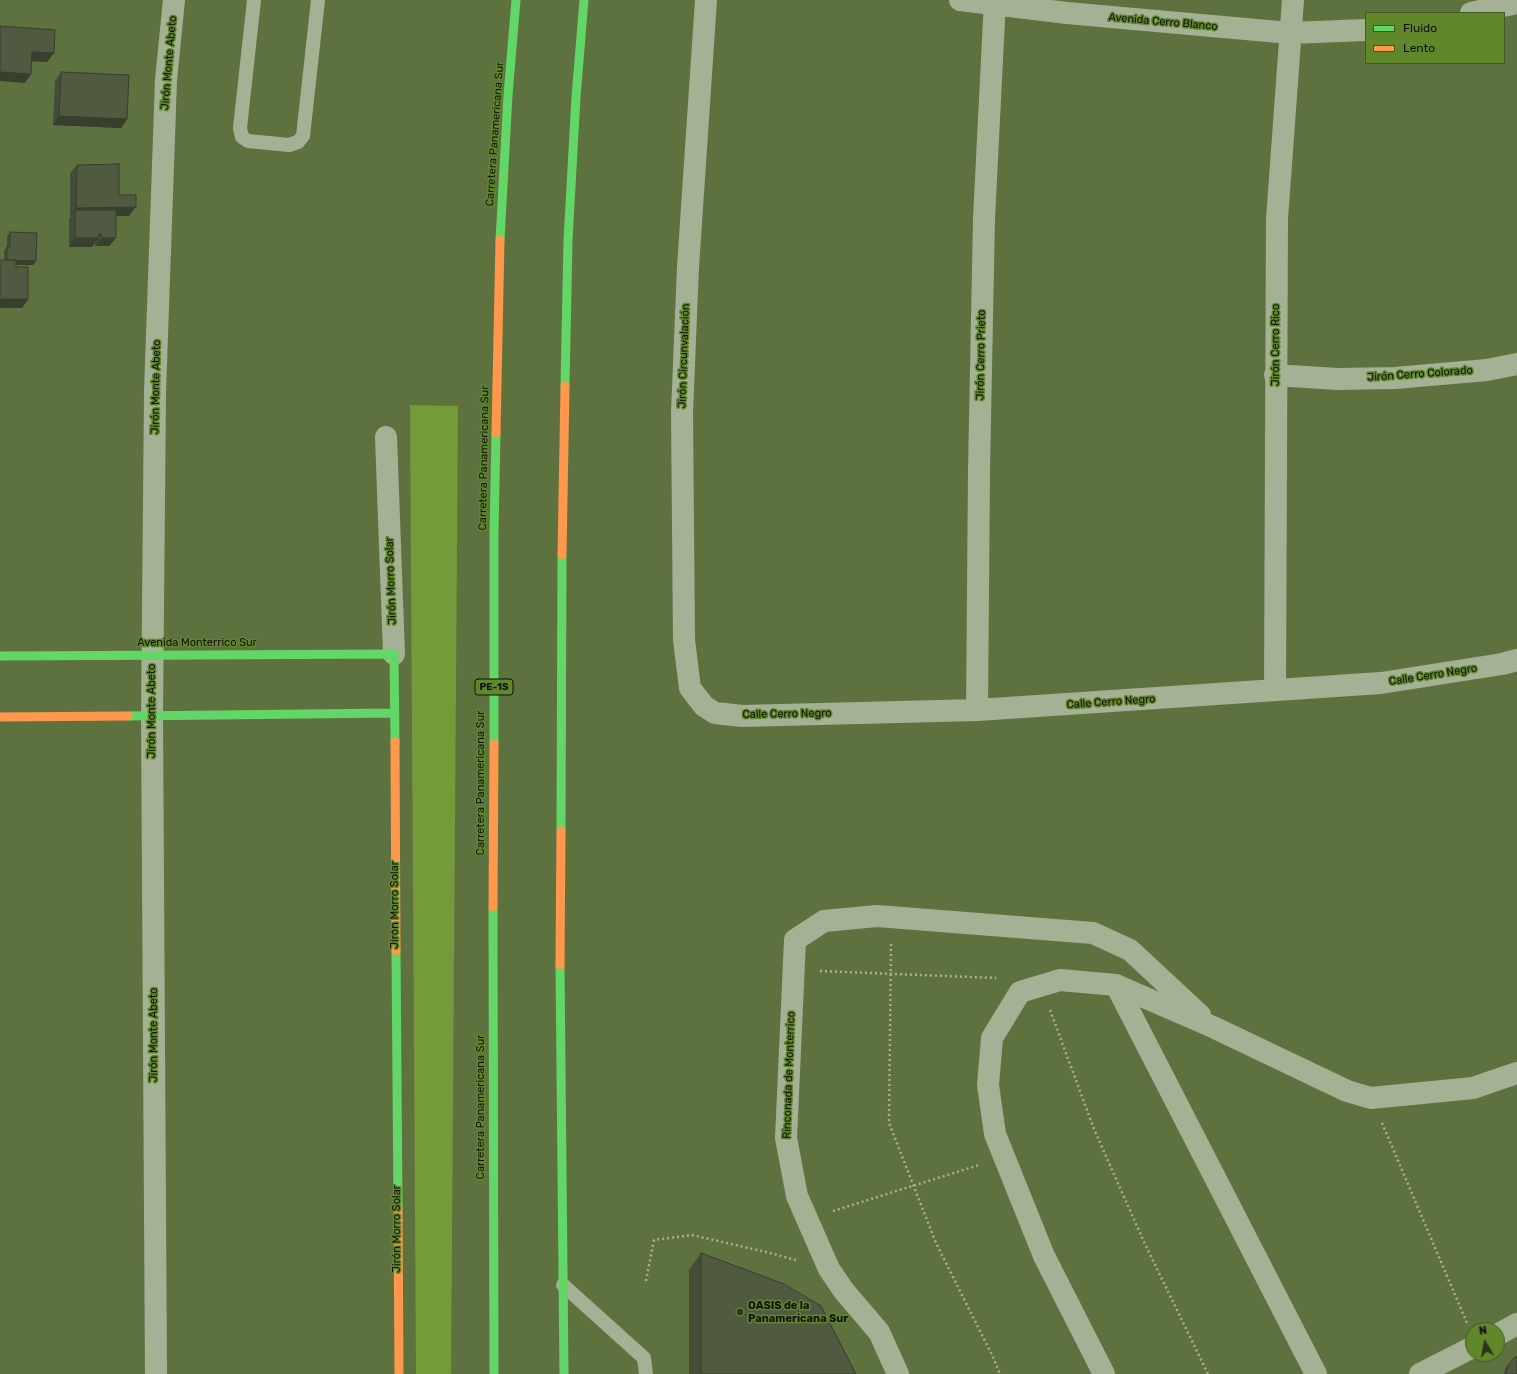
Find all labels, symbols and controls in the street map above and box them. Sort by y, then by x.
street label: Avenida Cerro Blanco [1108,11,1218,33]
legend [1365,12,1505,64]
street label: Jirón Monte Abeto [158,15,180,111]
text: Fluido [1403,21,1437,35]
text: Lento [1403,41,1435,55]
street label: Carretera Panamericana Sur [483,61,507,207]
street label: Jirón Circunvalación [676,303,692,409]
street label: Jirón Cerro Rico [1269,304,1283,386]
street label: Jirón Cerro Prieto [974,310,988,400]
street label: Jirón Monte Abeto [149,339,163,435]
street label: Jirón Cerro Colorado [1367,364,1473,384]
street label: Carretera Panamericana Sur [476,385,492,531]
street label: Jirón Morro Solar [383,537,399,625]
street label: Avenida Monterrico Sur [137,636,257,650]
street label: Calle Cerro Negro [1388,662,1478,688]
street label: Jirón Monte Abeto [145,664,159,758]
road number: PE-1S [475,679,513,695]
street label: Calle Cerro Negro [1066,692,1156,712]
street label: Calle Cerro Negro [742,707,832,721]
street label: Carretera Panamericana Sur [474,711,488,855]
street label: Jirón Morro Solar [388,861,402,949]
street label: Jirón Monte Abeto [147,988,161,1082]
street label: Rinconada de Monterrico [780,1011,798,1139]
street label: Carretera Panamericana Sur [474,1035,488,1179]
street label: Jirón Morro Solar [390,1185,404,1273]
place label: OASIS de la Panamericana Sur [748,1299,848,1325]
marker: OASIS de la Panamericana Sur [735,1307,745,1317]
north arrow [1465,1322,1505,1362]
text: N [1478,1324,1488,1338]

